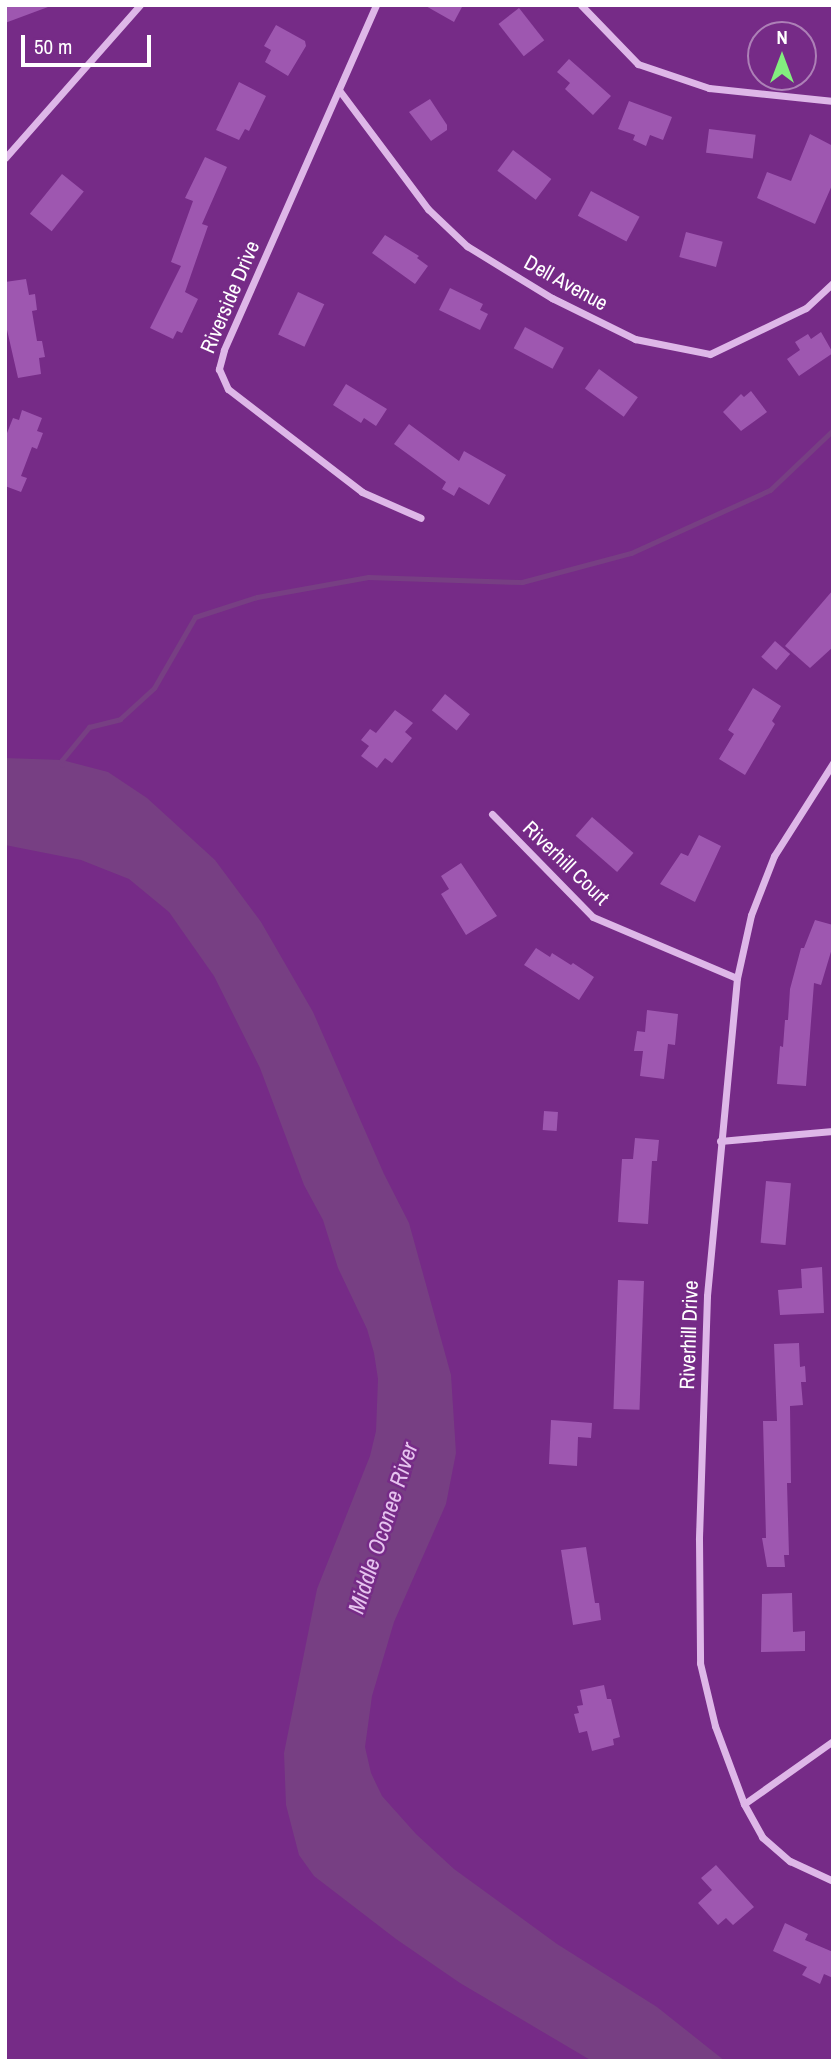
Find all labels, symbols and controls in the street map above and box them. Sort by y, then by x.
scale bar [24,21,154,65]
north arrow [747,21,817,91]
text: N [776,24,788,50]
text: 50 m [34,32,72,61]
street label: Riverside Drive [195,237,265,357]
street label: Dell Avenue [519,250,613,316]
street label: Riverhill Court [518,816,614,910]
street label: Riverhill Drive [675,1280,703,1390]
water label: Middle Oconee River [342,1439,424,1617]

